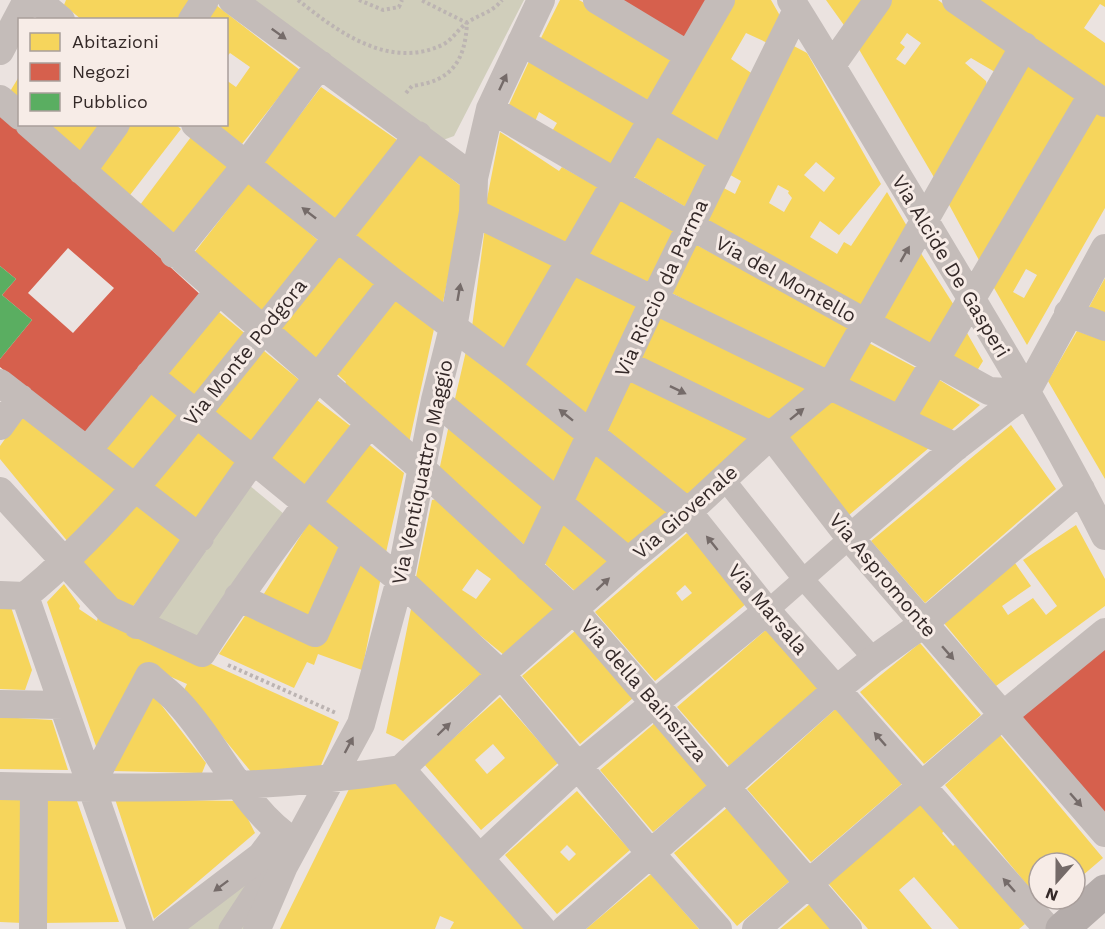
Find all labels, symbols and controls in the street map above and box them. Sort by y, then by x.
legend [18,18,228,126]
one-way arrow [271,28,286,40]
text: Abitazioni [72,31,159,52]
text: Negozi [72,61,130,82]
one-way arrow [498,73,507,90]
text: Pubblico [72,91,148,112]
street label: Via Alcide De Gasperi [887,170,1015,362]
street label: Via Riccio da Parma [609,195,713,381]
one-way arrow [301,208,316,220]
street label: Via del Montello [711,230,861,328]
one-way arrow [900,246,911,262]
street label: Via Monte Podgora [178,274,312,430]
one-way arrow [455,282,464,301]
street label: Via Ventiquattro Maggio [386,357,458,587]
one-way arrow [670,385,687,394]
one-way arrow [789,407,805,420]
one-way arrow [558,408,574,421]
street label: Via Giovenale [628,460,742,564]
street label: Via Aspromonte [824,508,942,642]
one-way arrow [706,535,719,551]
street label: Via Marsala [723,559,813,659]
one-way arrow [596,577,611,591]
street label: Via della Bainsizza [576,614,712,766]
one-way arrow [941,645,954,660]
one-way arrow [436,722,451,736]
one-way arrow [874,732,887,747]
one-way arrow [344,737,354,754]
one-way arrow [1069,792,1082,807]
north arrow [1027,851,1087,911]
one-way arrow [1003,878,1016,893]
one-way arrow [214,880,229,892]
text: N [1043,884,1061,906]

